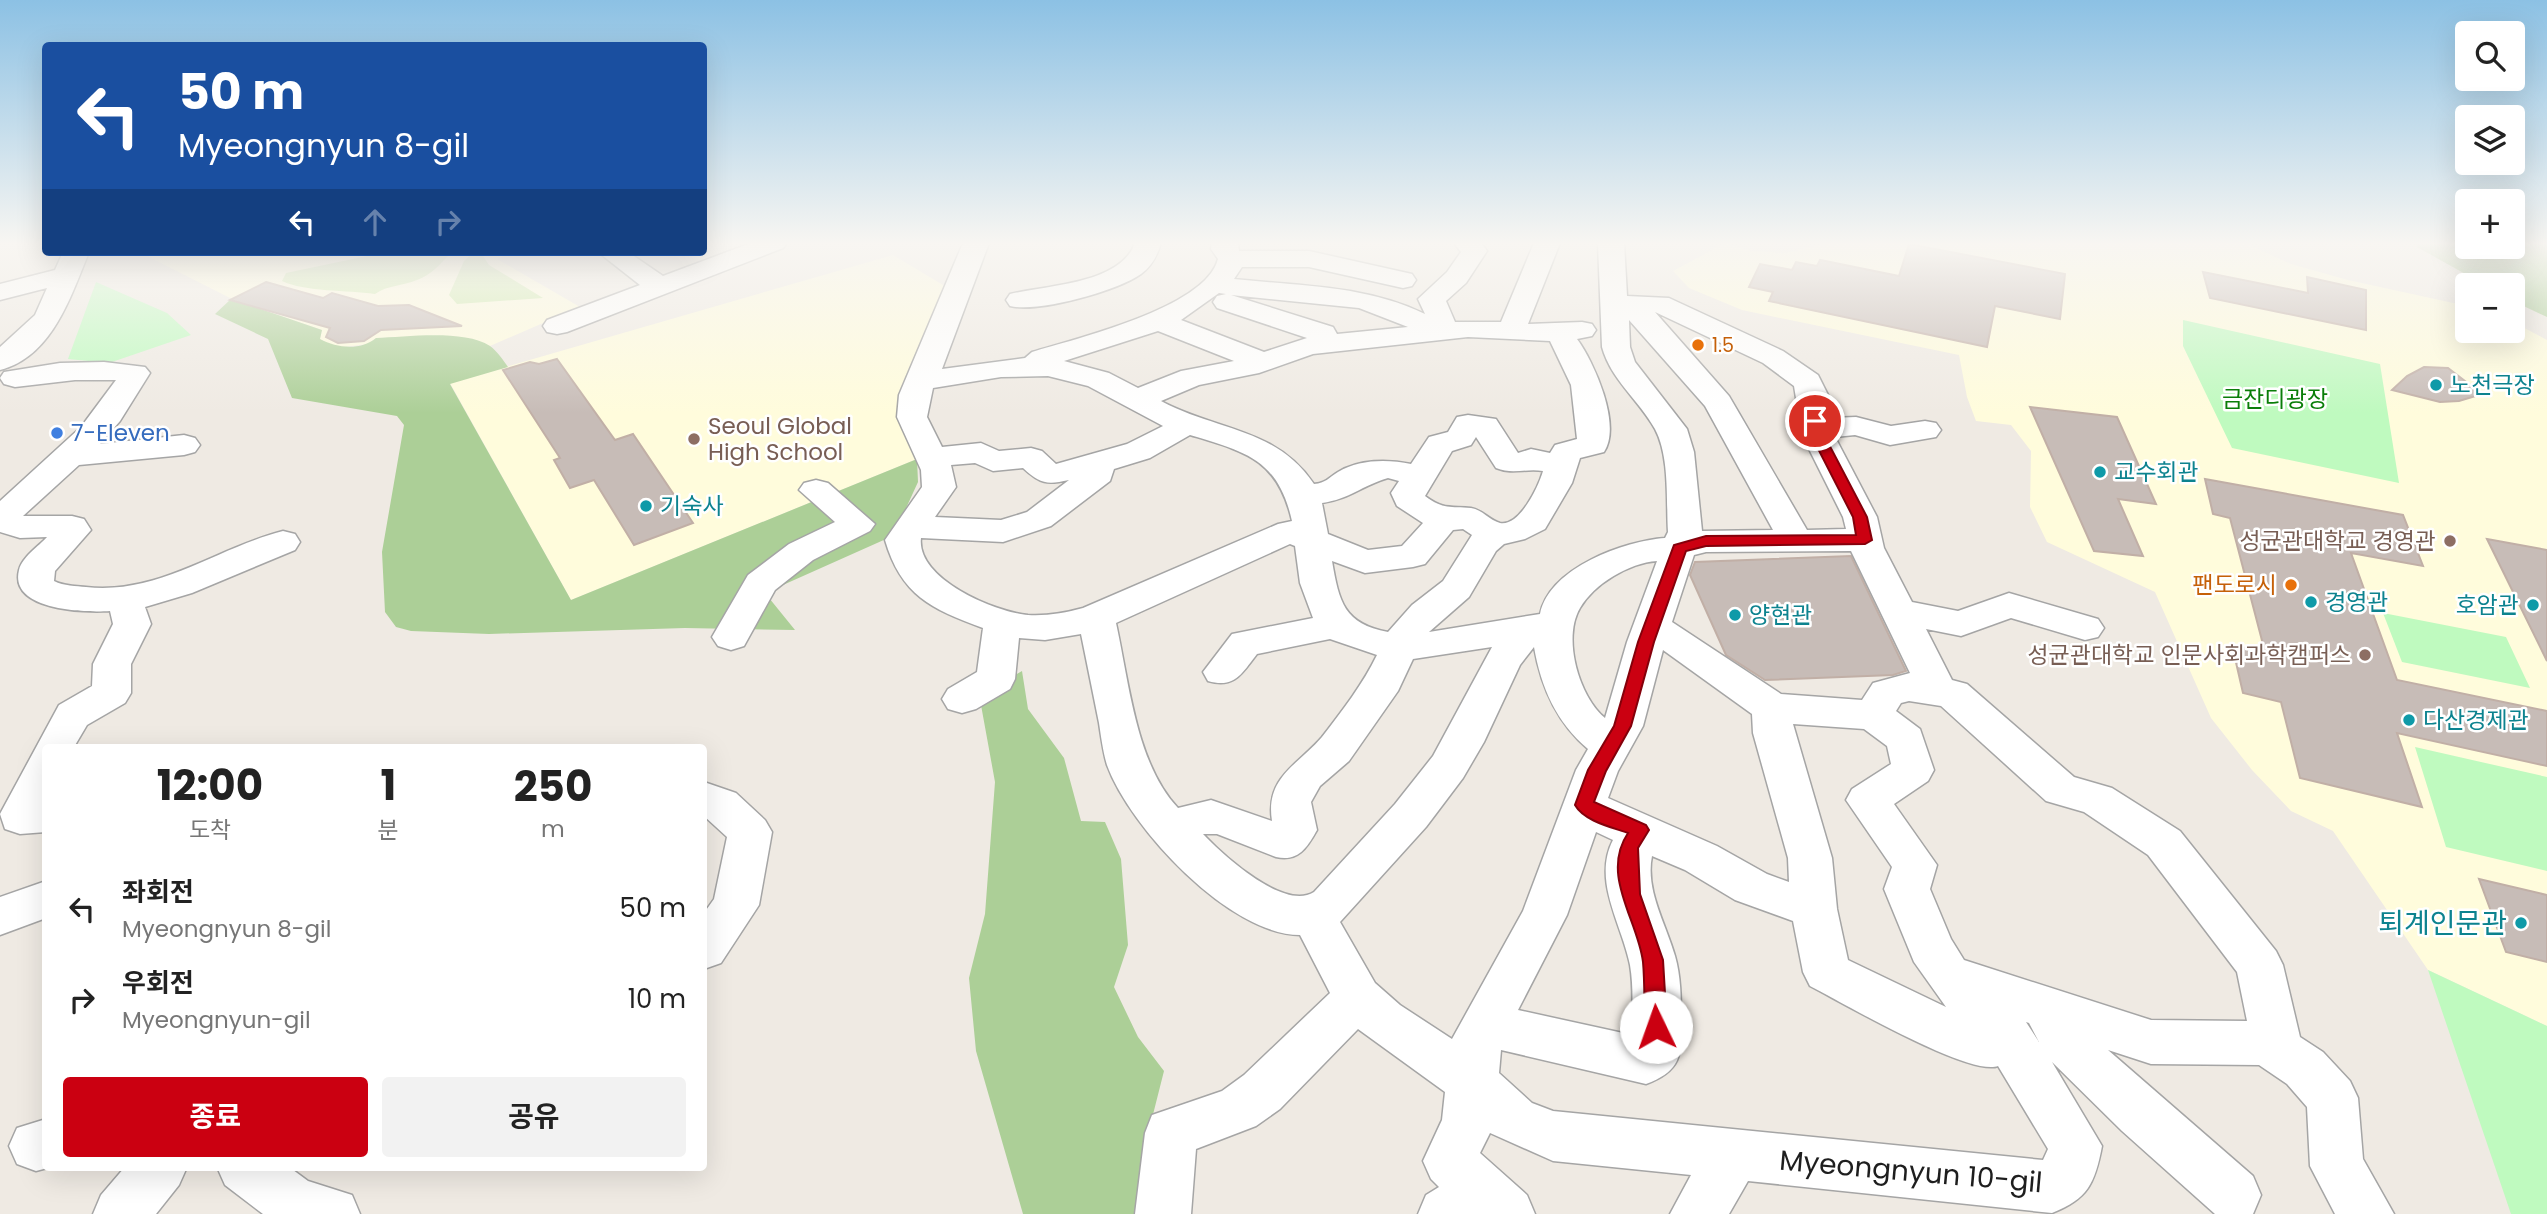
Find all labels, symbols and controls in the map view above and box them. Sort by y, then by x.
map controls [2455,21,2525,343]
button: search [2455,21,2525,91]
text: 50 m [178,58,304,126]
icon: left [63,70,154,161]
button: layers [2455,105,2525,175]
text: Myeongnyun 8-gil [178,123,469,168]
button: + [2455,189,2525,259]
icon: left [283,203,321,241]
icon: ahead [356,203,394,241]
icon: right [429,203,467,241]
button: − [2455,273,2525,343]
place label: 1.5 [1712,332,1734,359]
marker: 1.5 [1690,337,1706,353]
place label: 노천극장 [2450,369,2535,401]
marker: 노천극장 [2428,377,2444,393]
park label: 금잔디광장 [2222,383,2328,415]
pin [1785,391,1845,451]
icon: arrive [1796,402,1834,440]
place label: Seoul Global High School [708,410,852,468]
place label: 7-Eleven [71,417,170,449]
marker: 7-Eleven [49,425,65,441]
marker: Seoul Global High School [686,431,702,447]
place label: 교수회관 [2114,456,2199,488]
marker: 교수회관 [2092,464,2108,480]
place label: 기숙사 [660,490,723,522]
marker: 기숙사 [638,498,654,514]
place label: 성균관대학교 경영관 [2239,525,2436,557]
marker: 성균관대학교 경영관 [2442,533,2458,549]
place label: 팬도로시 [2192,569,2277,601]
marker: 팬도로시 [2283,577,2299,593]
place label: 경영관 [2325,586,2388,618]
place label: 호암관 [2456,589,2519,621]
marker: 경영관 [2303,594,2319,610]
marker: 호암관 [2525,597,2541,613]
place label: 양현관 [1749,599,1812,631]
marker: 양현관 [1727,607,1743,623]
place label: 성균관대학교 인문사회과학캠퍼스 [2027,639,2351,671]
marker: 성균관대학교 인문사회과학캠퍼스 [2357,647,2373,663]
place label: 다산경제관 [2423,704,2529,736]
marker: 다산경제관 [2401,712,2417,728]
text: 12:00 [157,756,263,815]
text: 1 [380,756,396,815]
text: 250 [514,757,592,816]
text: m [541,813,565,845]
text: 도착 [189,814,231,846]
text: 분 [378,814,399,846]
text: 좌회전 [122,874,194,910]
icon: left [63,890,101,928]
text: 50 m [620,890,686,926]
place label: 퇴계인문관 [2378,904,2507,943]
text: Myeongnyun 8-gil [122,913,331,945]
marker: 퇴계인문관 [2513,915,2529,931]
text: 우회전 [122,965,194,1001]
icon: right [63,981,101,1019]
text: 10 m [628,981,686,1017]
position arrow [1619,990,1693,1064]
text: Myeongnyun-gil [122,1004,311,1036]
button: 종료 [63,1077,368,1157]
button: 공유 [382,1077,686,1157]
street label: Myeongnyun 10-gil [1778,1141,2044,1202]

